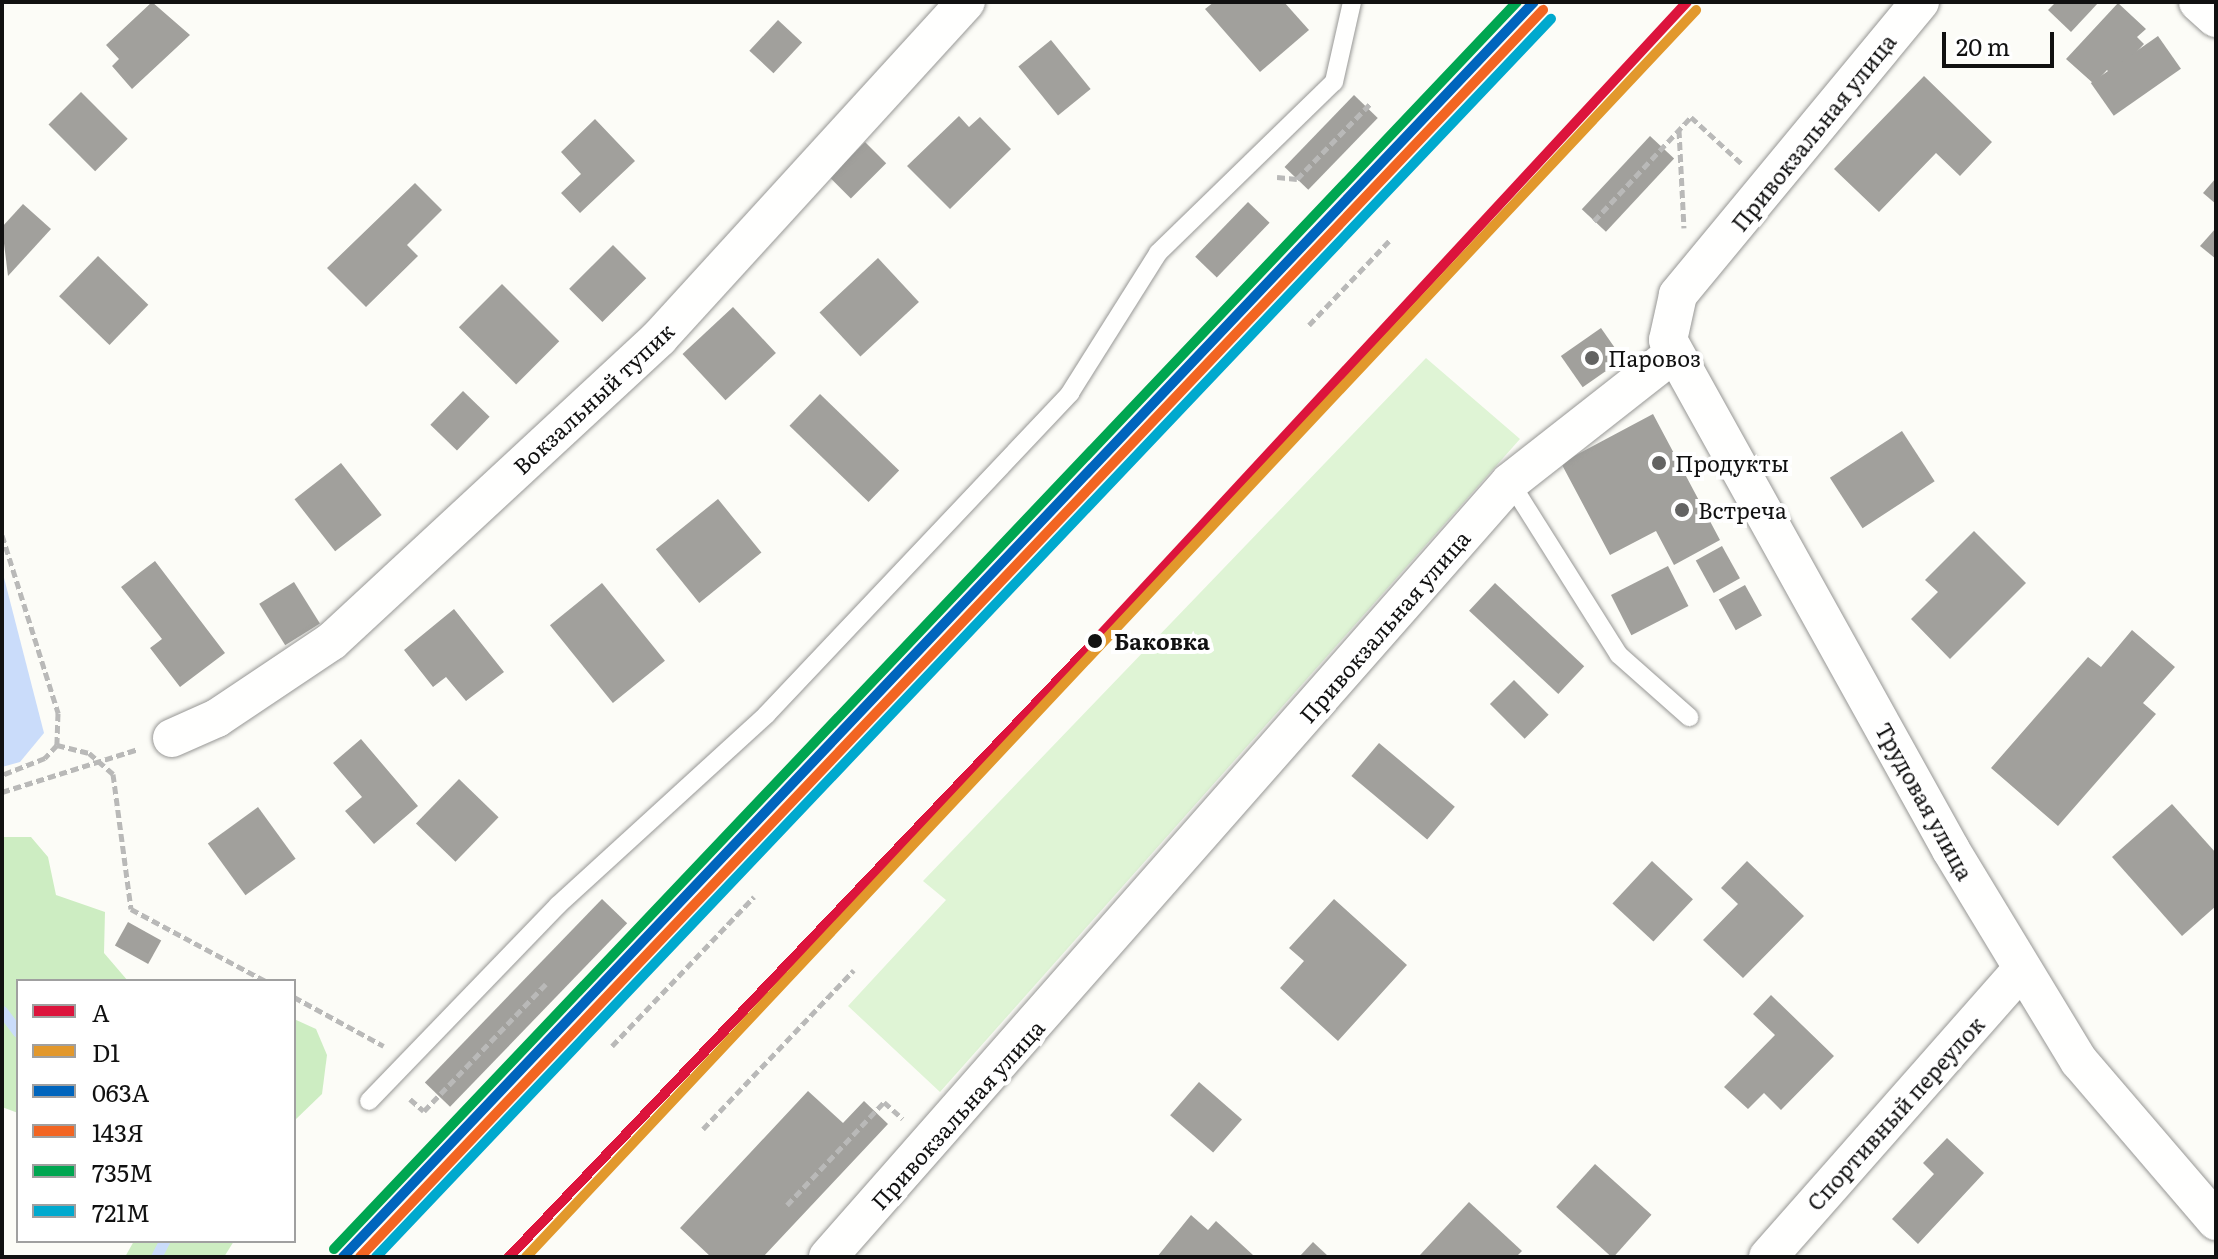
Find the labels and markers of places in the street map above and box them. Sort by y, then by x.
place label: Паровоз [1608,345,1701,371]
marker: Паровоз [1583,349,1601,367]
place label: Продукты [1675,450,1789,476]
marker: Продукты [1650,454,1668,472]
place label: Встреча [1698,497,1787,523]
marker: Встреча [1673,501,1691,519]
place label: Баковка [1114,628,1210,654]
marker: Баковка [1083,629,1107,653]

